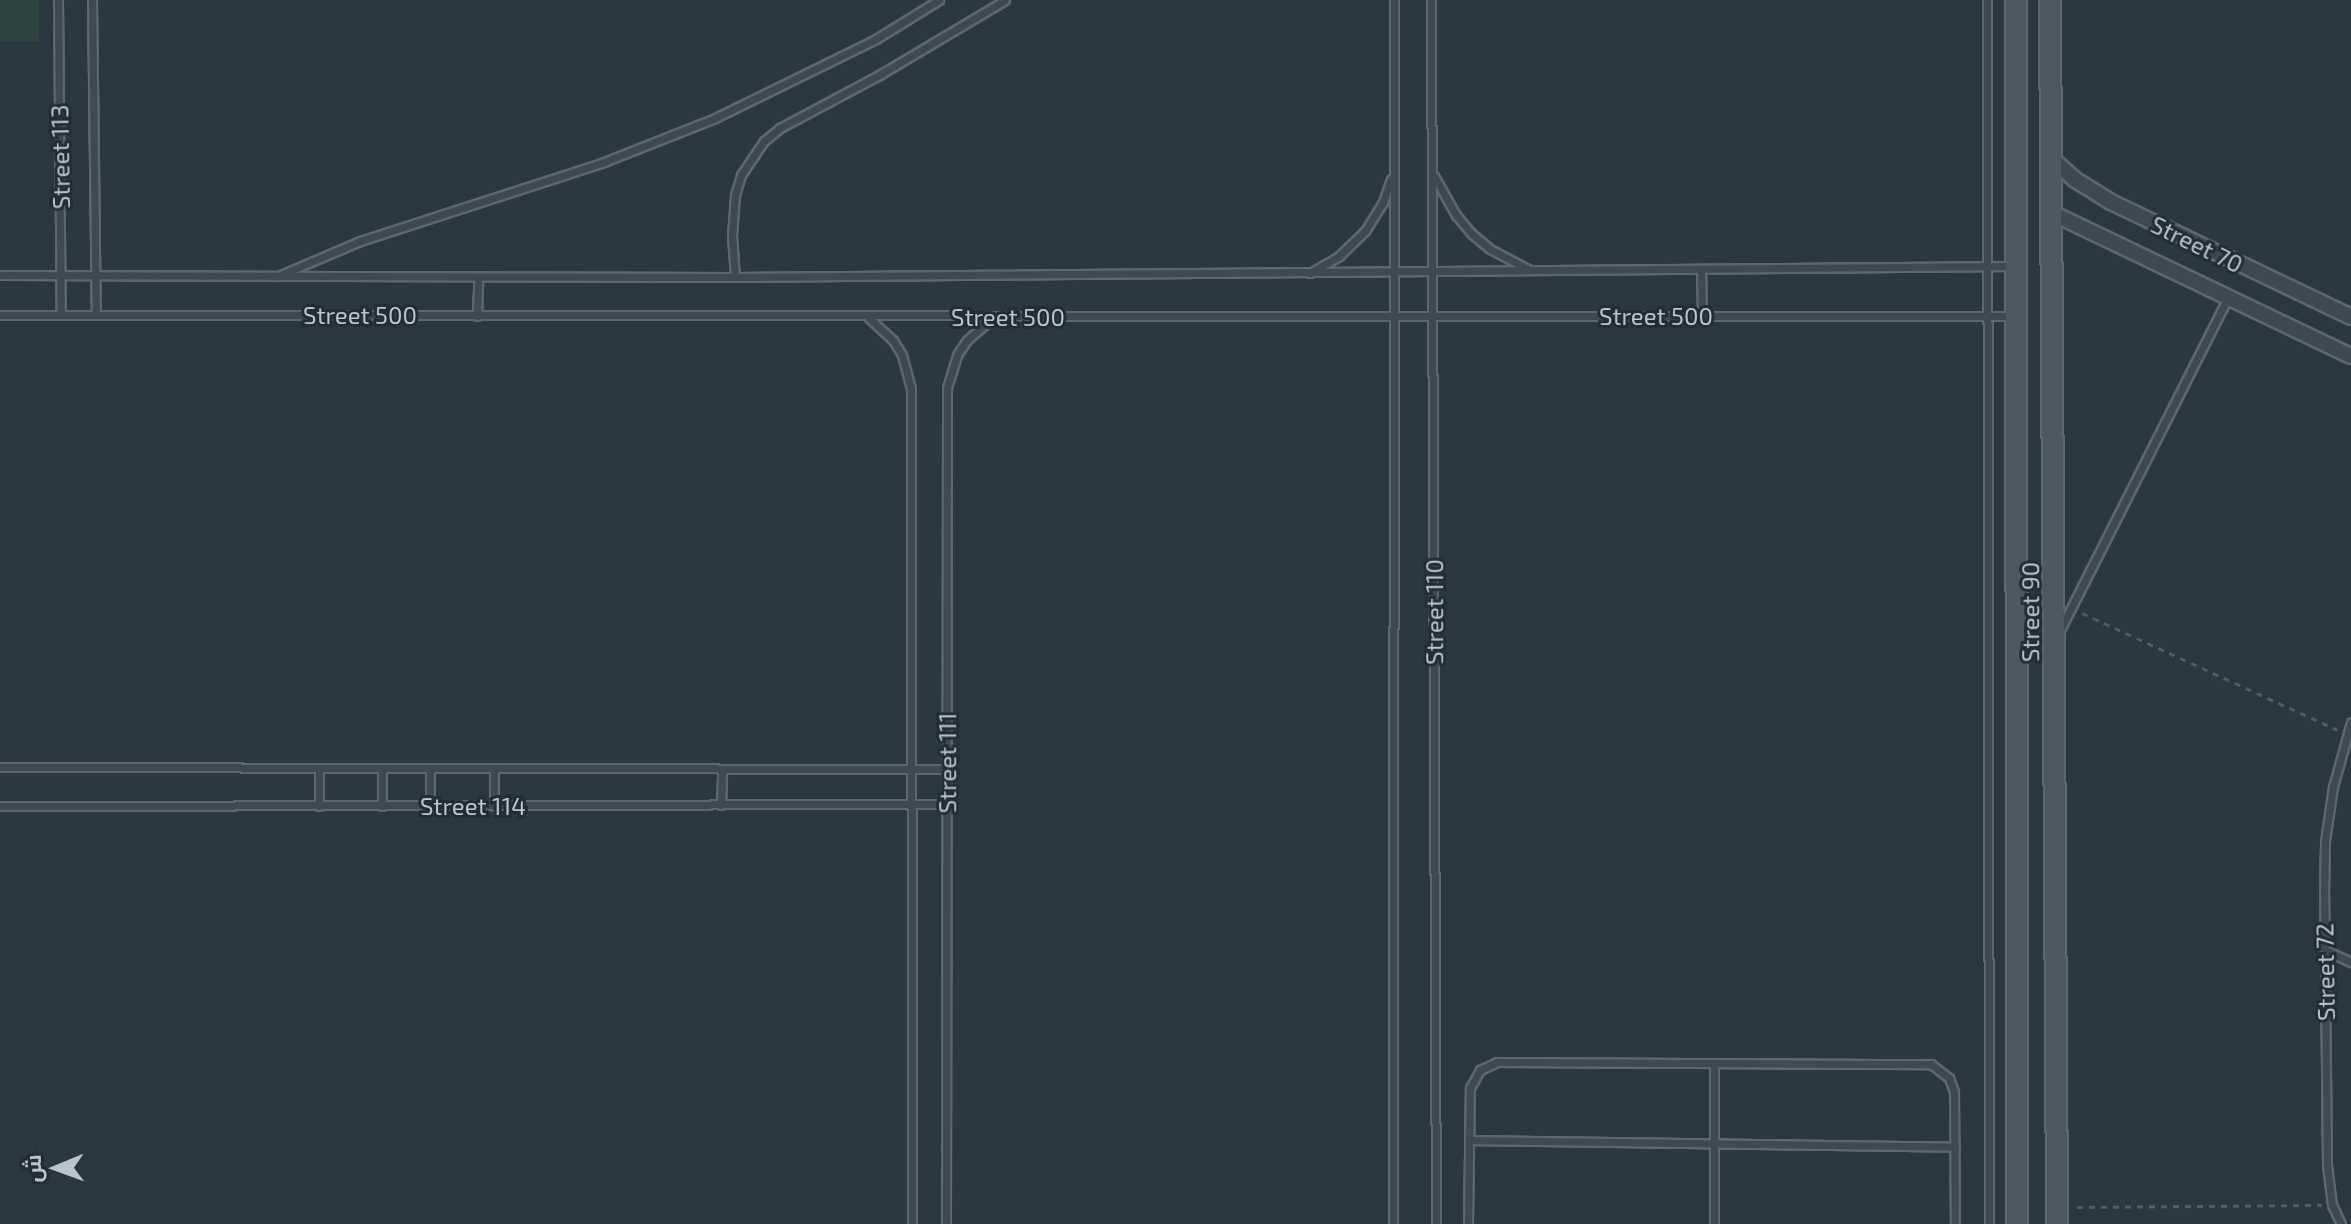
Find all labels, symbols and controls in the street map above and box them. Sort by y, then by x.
street label: Street 113 [45,105,75,209]
street label: Street 70 [2146,209,2248,279]
street label: Street 500 [303,301,417,329]
street label: Street 500 [1599,302,1713,330]
street label: Street 500 [951,303,1065,331]
street label: Street 110 [1420,559,1448,665]
street label: Street 90 [2016,562,2044,662]
street label: Street 111 [933,713,961,813]
street label: Street 114 [420,792,526,820]
street label: Street 72 [2310,923,2340,1021]
north arrow [16,1128,96,1208]
text: ش [19,1154,45,1183]

